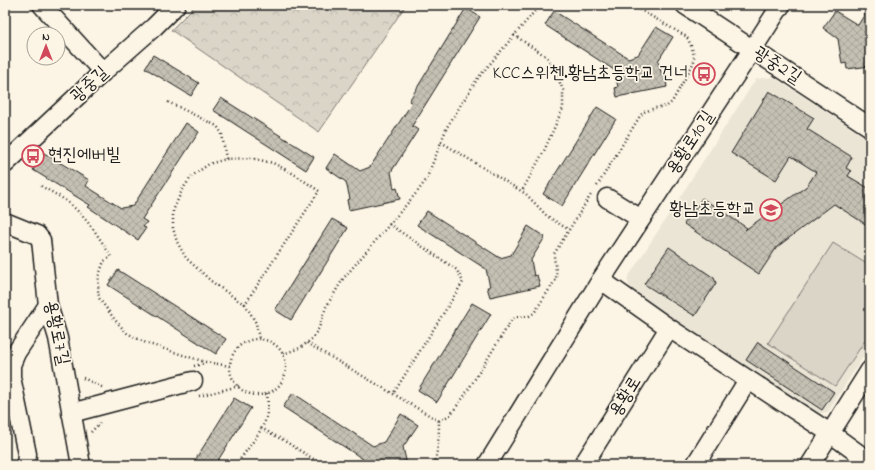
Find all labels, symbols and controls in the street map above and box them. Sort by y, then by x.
north arrow [26,26,66,66]
text: N [42,29,50,45]
street label: 광중2길 [748,41,806,91]
street label: 광중길 [65,60,115,109]
place label: KCC스위첸.황남초등학교 건너 [493,61,688,87]
bus stop icon: KCC스위첸.황남초등학교 건너 [691,61,717,87]
street label: 용황로10길 [661,106,722,180]
bus stop icon: 현진에버빌 [20,143,46,169]
place label: 현진에버빌 [48,143,121,169]
place label: 황남초등학교 [669,197,756,223]
school or university icon: 황남초등학교 [758,197,784,223]
street label: 용황로7길 [36,298,76,368]
street label: 용황로 [603,372,649,422]

